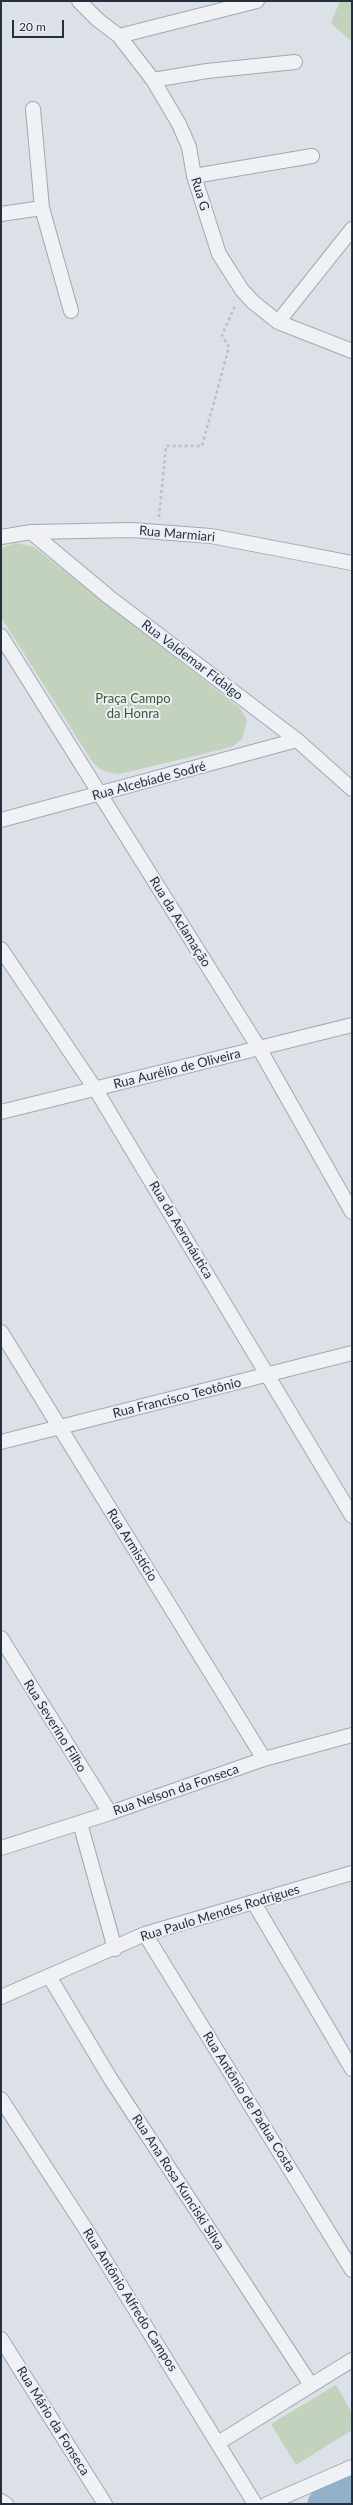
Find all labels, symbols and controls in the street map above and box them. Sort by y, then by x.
scale bar [14,12,66,38]
text: 20 m [19,19,46,34]
street label: Rua G [188,175,212,213]
street label: Rua Marmiari [138,523,216,545]
street label: Rua Valdemar Fidalgo [138,617,246,703]
park label: Praça Campo da Honra [95,691,171,722]
street label: Rua Alcebíade Sodré [90,758,208,804]
street label: Rua da Aclamação [146,874,214,970]
street label: Rua Aurélio de Oliveira [112,1046,242,1092]
street label: Rua da Aeronáutica [146,1178,216,1282]
street label: Rua Francisco Teotônio [111,1374,243,1422]
street label: Rua Armistício [104,1506,160,1584]
street label: Rua Severino Filho [20,1677,90,1775]
street label: Rua Nelson da Fonseca [111,1761,241,1819]
street label: Rua Paulo Mendes Rodrigues [138,1881,302,1945]
street label: Rua Antônio de Padua Costa [199,2029,299,2175]
street label: Rua Ana Rosa Kunciski Silva [128,2111,228,2253]
street label: Rua Antônio Alfredo Campos [79,2226,181,2374]
street label: Rua Mário da Fonseca [13,2364,93,2478]

